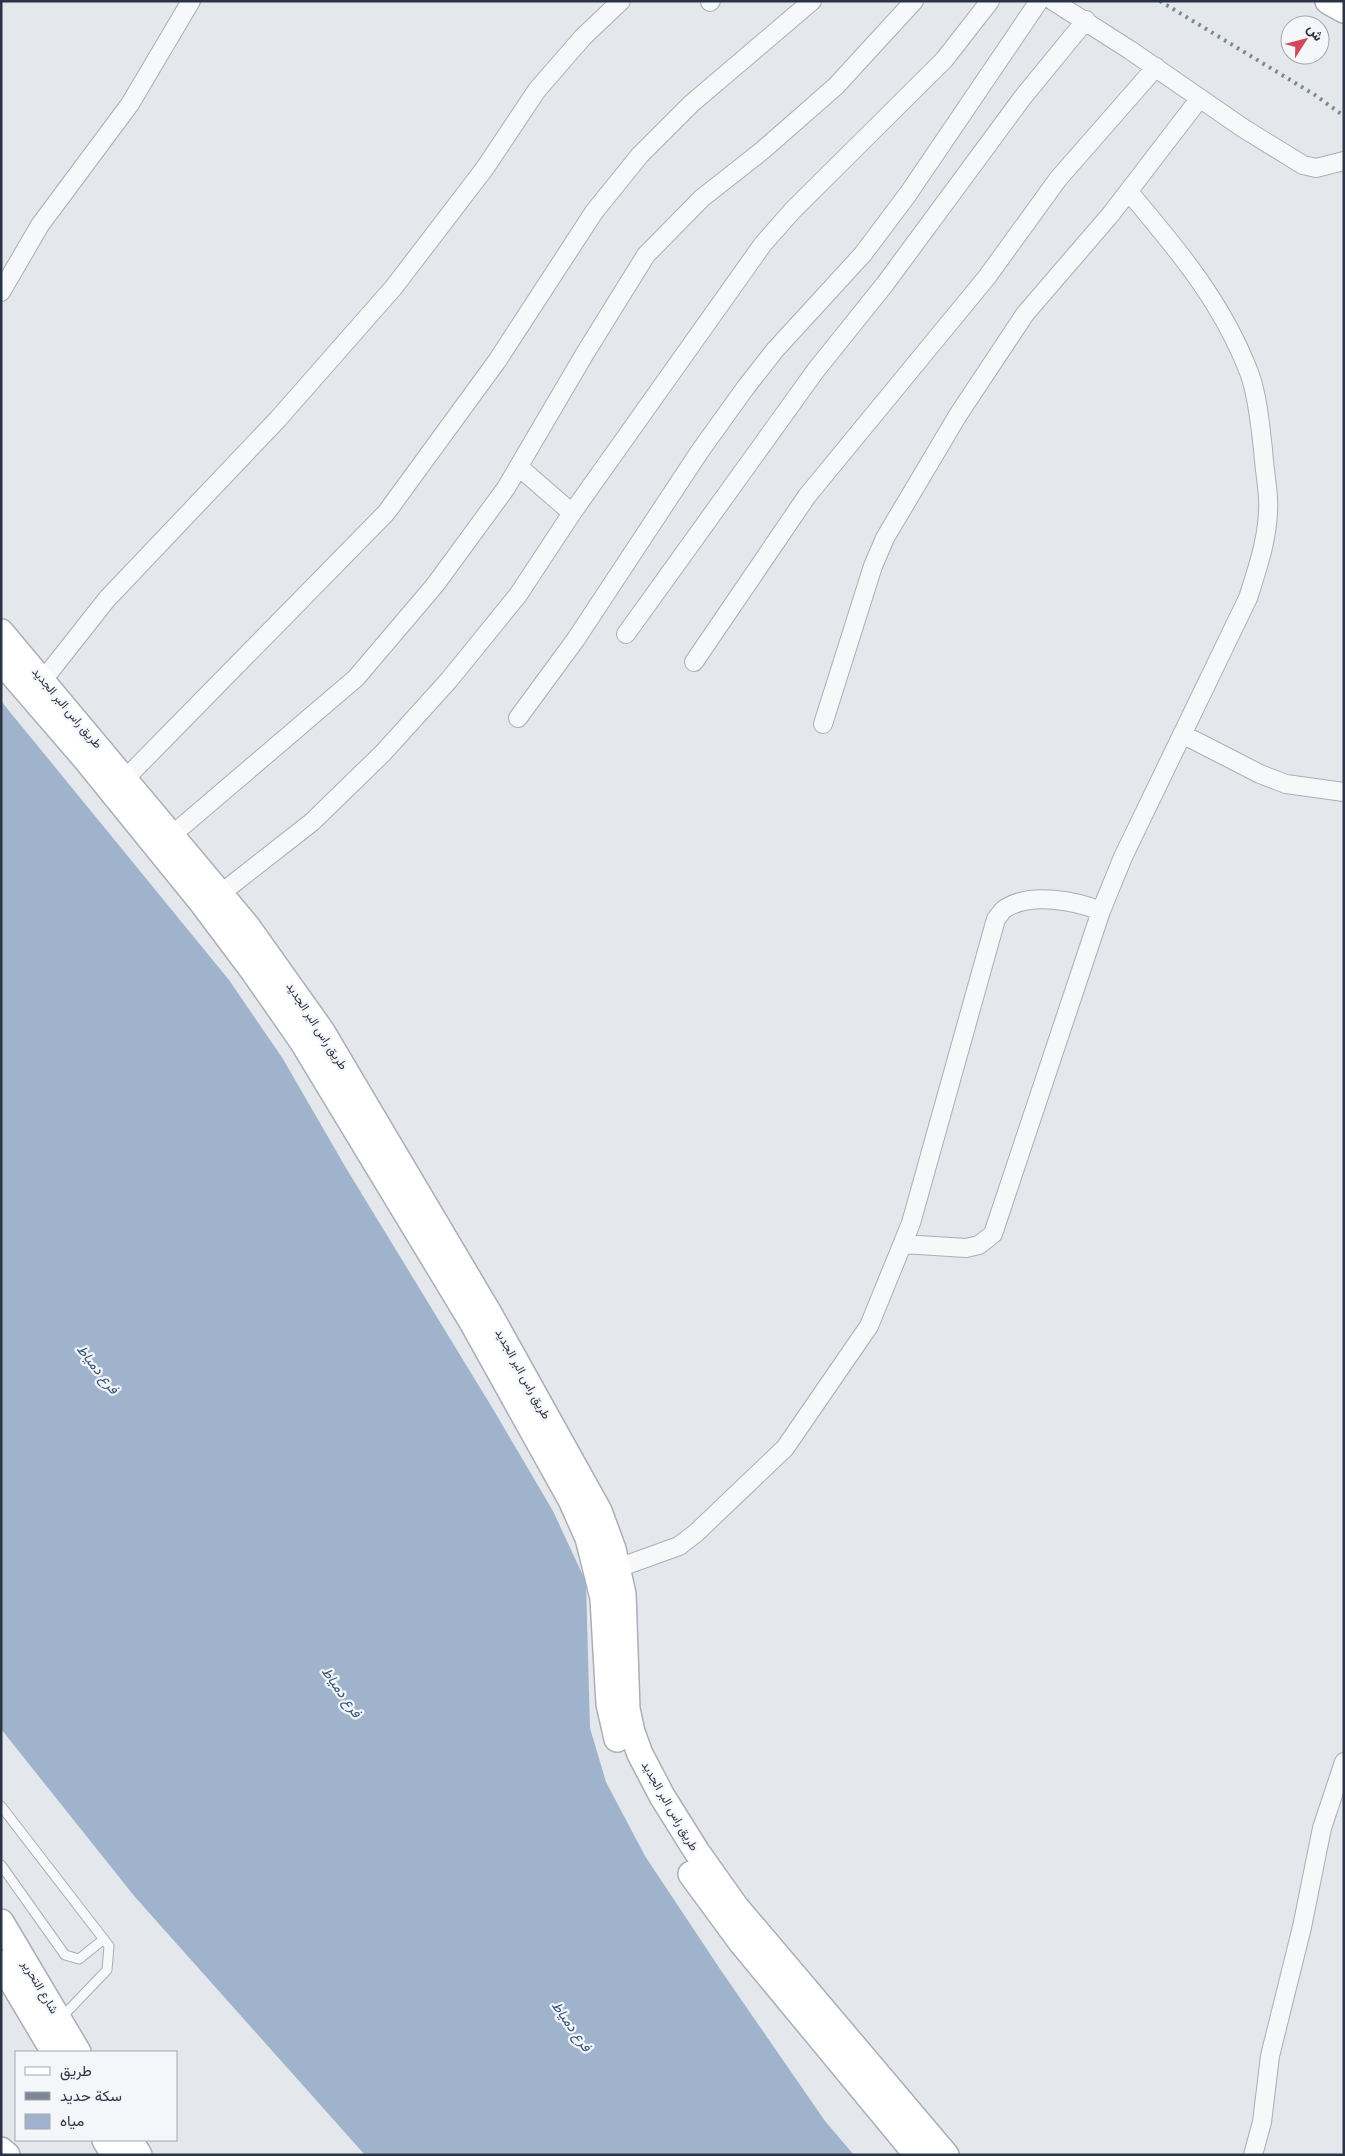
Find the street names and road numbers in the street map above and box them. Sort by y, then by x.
street label: طريق راس البر الجديد [28,664,106,752]
street label: طريق راس البر الجديد [283,979,351,1073]
street label: طريق راس البر الجديد [491,1326,555,1422]
street label: طريق راس البر الجديد [638,1758,702,1854]
street label: شارع التحرير [16,1957,62,2017]

